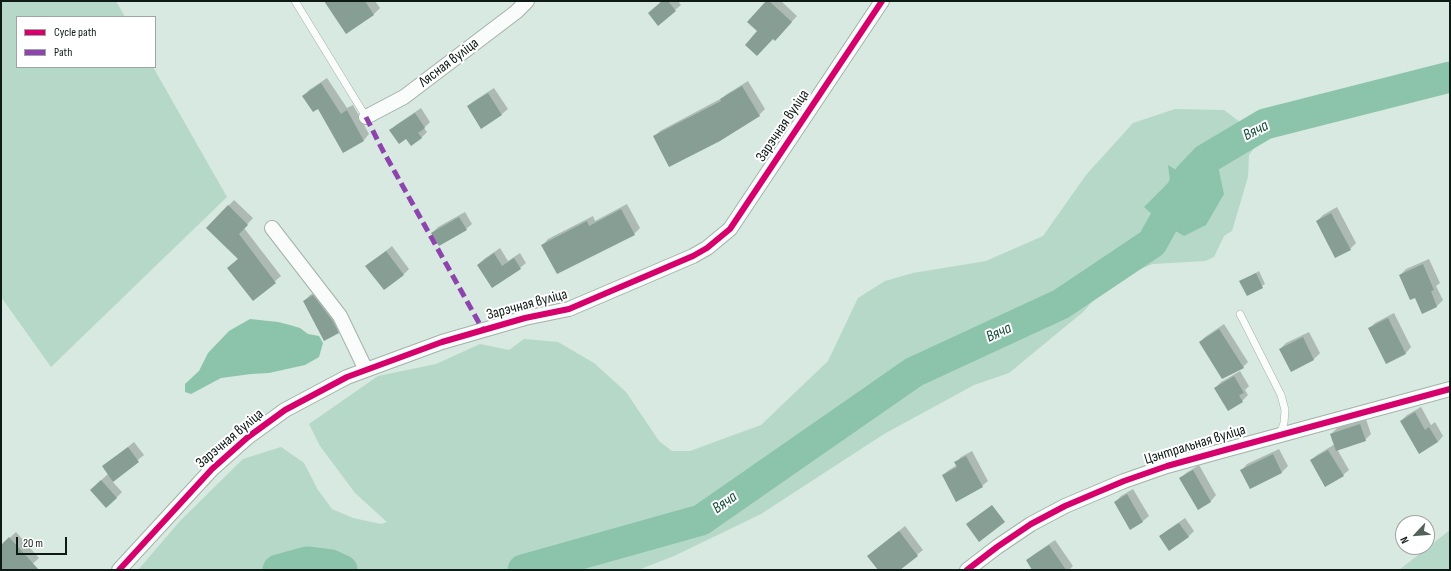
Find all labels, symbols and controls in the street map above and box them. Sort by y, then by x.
legend [16,16,156,68]
text: Cycle path [54,25,96,40]
street label: Лясная вуліца [415,35,483,91]
text: Path [54,45,72,60]
street label: Зарэчная вуліца [752,87,814,165]
water label: Вяча [1240,117,1272,145]
street label: Зарэчная вуліца [485,286,569,324]
water label: Вяча [983,319,1015,347]
street label: Зарэчная вуліца [192,405,268,473]
street label: Цэнтральная вуліца [1142,421,1248,469]
water label: Вяча [709,488,741,518]
north arrow [1395,515,1435,555]
scale bar [18,529,69,555]
text: N [1398,535,1412,546]
text: 20 m [23,536,43,551]

